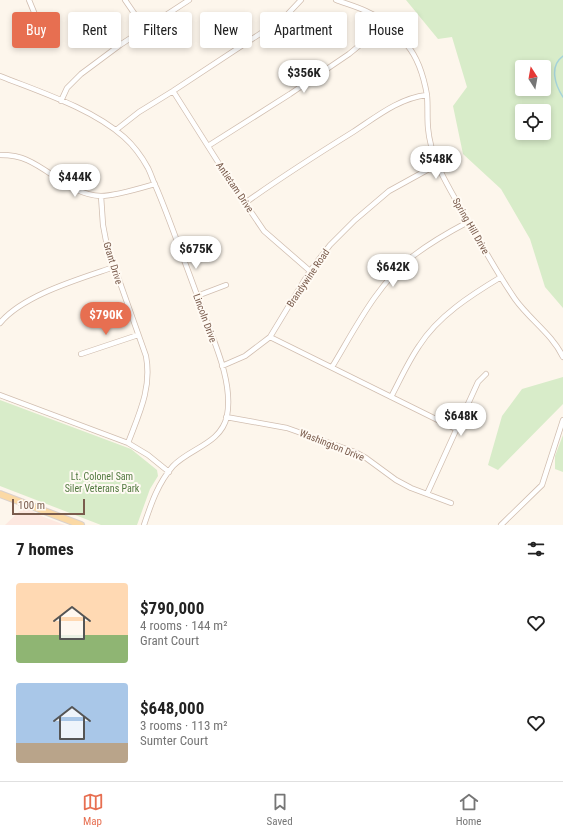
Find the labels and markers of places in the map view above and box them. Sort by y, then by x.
pin: $356K [276,60,332,94]
pin: $548K [408,146,464,180]
pin: $444K [47,164,103,198]
pin: $675K [168,236,224,270]
pin: $642K [365,254,421,288]
pin: $790K [78,302,134,336]
pin: $648K [433,403,489,437]

